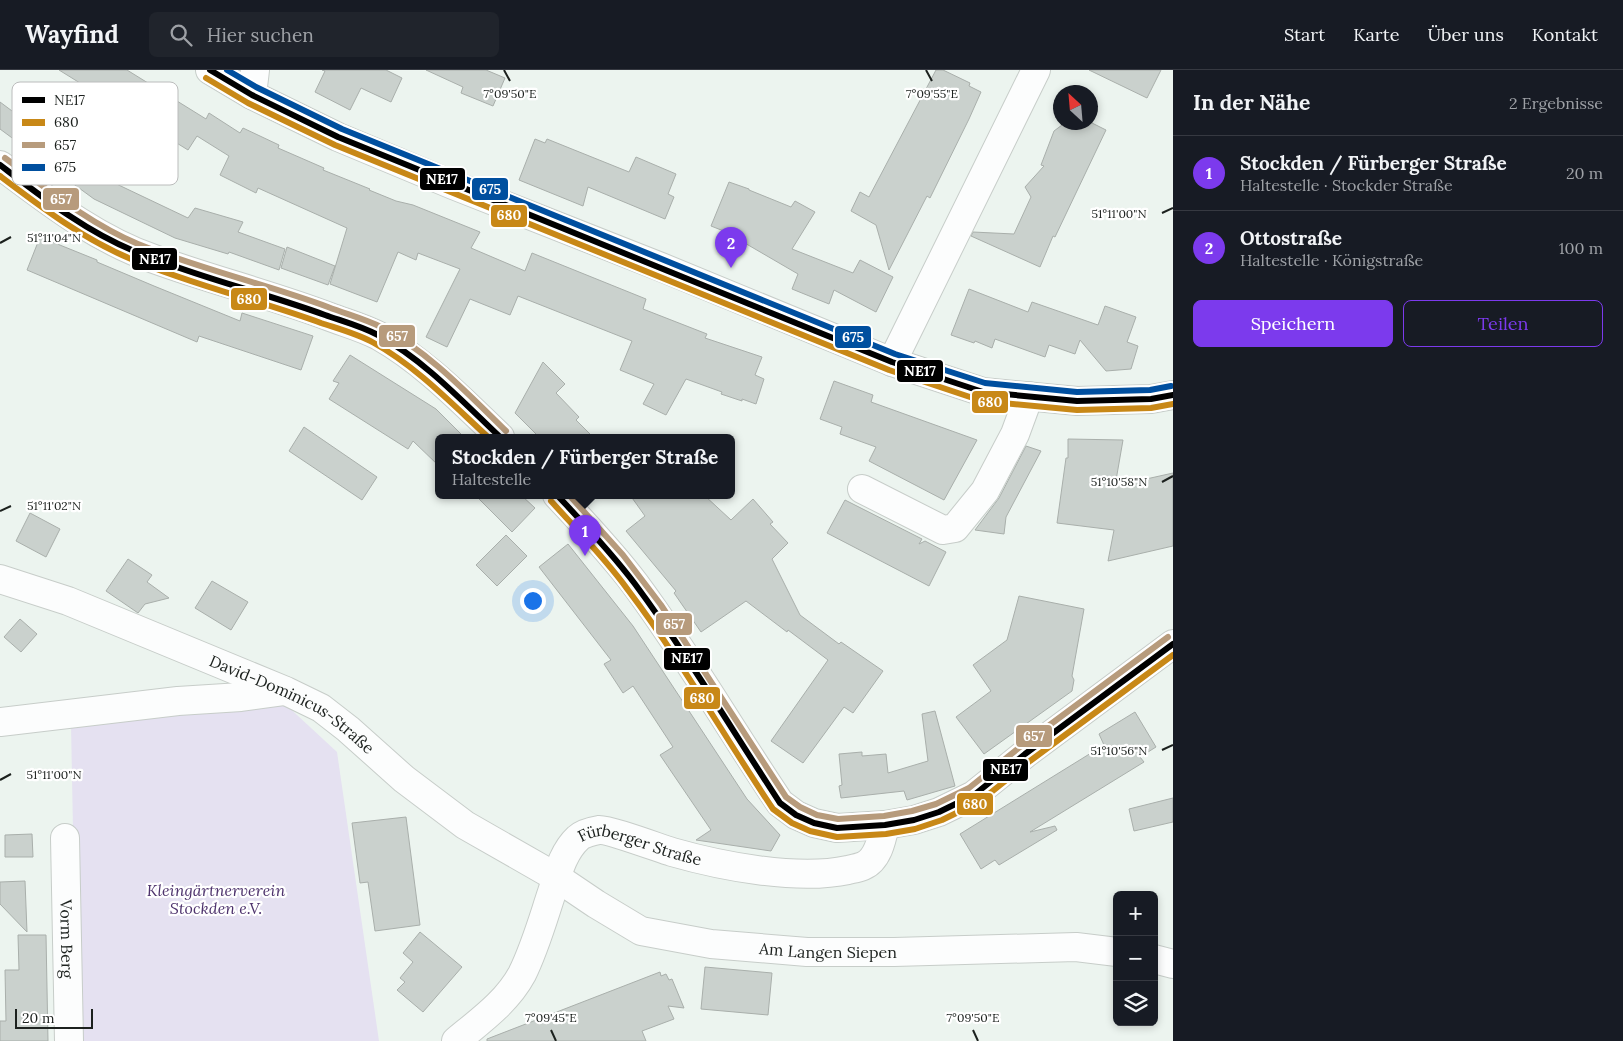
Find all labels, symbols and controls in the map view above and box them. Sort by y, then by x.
search box [149,12,499,57]
text: Wayfind [25,19,119,50]
icon: search [167,21,195,49]
text: Hier suchen [207,23,314,47]
text: Start [1284,23,1325,46]
text: Karte [1353,23,1399,46]
text: Über uns [1427,23,1504,46]
text: Kontakt [1532,23,1598,46]
legend [12,82,178,185]
north arrow [1053,85,1098,130]
text: 7°09'50"E [484,86,536,101]
text: 7°09'55"E [906,86,958,101]
text: In der Nähe [1193,89,1310,116]
text: NE17 [54,91,85,109]
text: 2 Ergebnisse [1509,93,1603,113]
text: 680 [54,113,79,131]
text: 657 [54,136,77,154]
text: Stockden / Fürberger Straße [1240,151,1507,175]
text: 675 [54,158,76,176]
text: 1 [1206,163,1212,183]
text: 20 m [1566,163,1603,183]
line badge: NE17 [419,167,466,191]
text: NE17 [426,170,458,188]
text: Haltestelle · Stockder Straße [1240,175,1453,195]
line badge: 675 [471,177,509,201]
text: 675 [479,180,502,198]
line badge: 657 [42,187,80,211]
text: 657 [50,190,73,208]
line badge: 680 [490,204,528,228]
text: 680 [497,206,522,224]
text: 51°11'00"N [1091,206,1147,221]
text: Ottostraße [1240,226,1342,250]
pin: 2 [715,227,747,268]
text: 51°11'04"N [27,230,81,245]
text: 2 [1205,238,1213,258]
text: 100 m [1559,238,1603,258]
line badge: NE17 [131,247,178,271]
text: NE17 [139,250,171,268]
text: Haltestelle · Königstraße [1240,250,1423,270]
line badge: 680 [230,287,268,311]
text: 680 [237,290,262,308]
button: Speichern [1193,300,1393,347]
button: Teilen [1403,300,1603,347]
line badge: 657 [378,324,416,348]
line badge: 675 [834,325,872,349]
text: 657 [386,327,409,345]
text: 675 [842,328,865,346]
line badge: NE17 [896,359,944,383]
text: NE17 [904,362,936,380]
line badge: 680 [971,390,1009,414]
text: 680 [978,393,1003,411]
popup [435,434,735,499]
text: Stockden / Fürberger Straße [452,445,718,469]
text: Haltestelle [452,469,531,489]
text: 51°10'58"N [1091,474,1147,489]
text: 51°11'02"N [27,498,81,513]
pin: 1 [569,515,601,556]
your location [520,588,546,614]
line badge: 657 [655,612,693,636]
text: 657 [663,615,686,633]
line badge: NE17 [663,647,711,671]
text: NE17 [671,649,703,667]
street label: David-Dominicus-Straße [207,651,379,758]
line badge: 680 [683,686,721,710]
text: 680 [690,689,715,707]
line badge: 657 [1015,724,1053,748]
text: 657 [1023,727,1046,745]
text: 51°10'56"N [1091,743,1147,758]
line badge: NE17 [982,758,1029,782]
text: NE17 [990,760,1022,778]
text: 51°11'00"N [26,767,82,782]
line badge: 680 [956,792,994,816]
text: 680 [963,795,988,813]
street label: Fürberger Straße [574,820,704,869]
park label: Kleingärtnerverein Stockden e.V. [147,880,285,918]
map controls [1113,891,1158,1026]
button: + [1113,891,1158,936]
street label: Vorm Berg [56,898,78,980]
button: − [1113,936,1158,981]
street label: Am Langen Siepen [758,938,897,962]
button: layers [1113,981,1158,1026]
scale bar [15,1006,92,1029]
text: 20 m [22,1009,54,1027]
text: 7°09'45"E [525,1010,577,1025]
text: 7°09'50"E [947,1010,999,1025]

